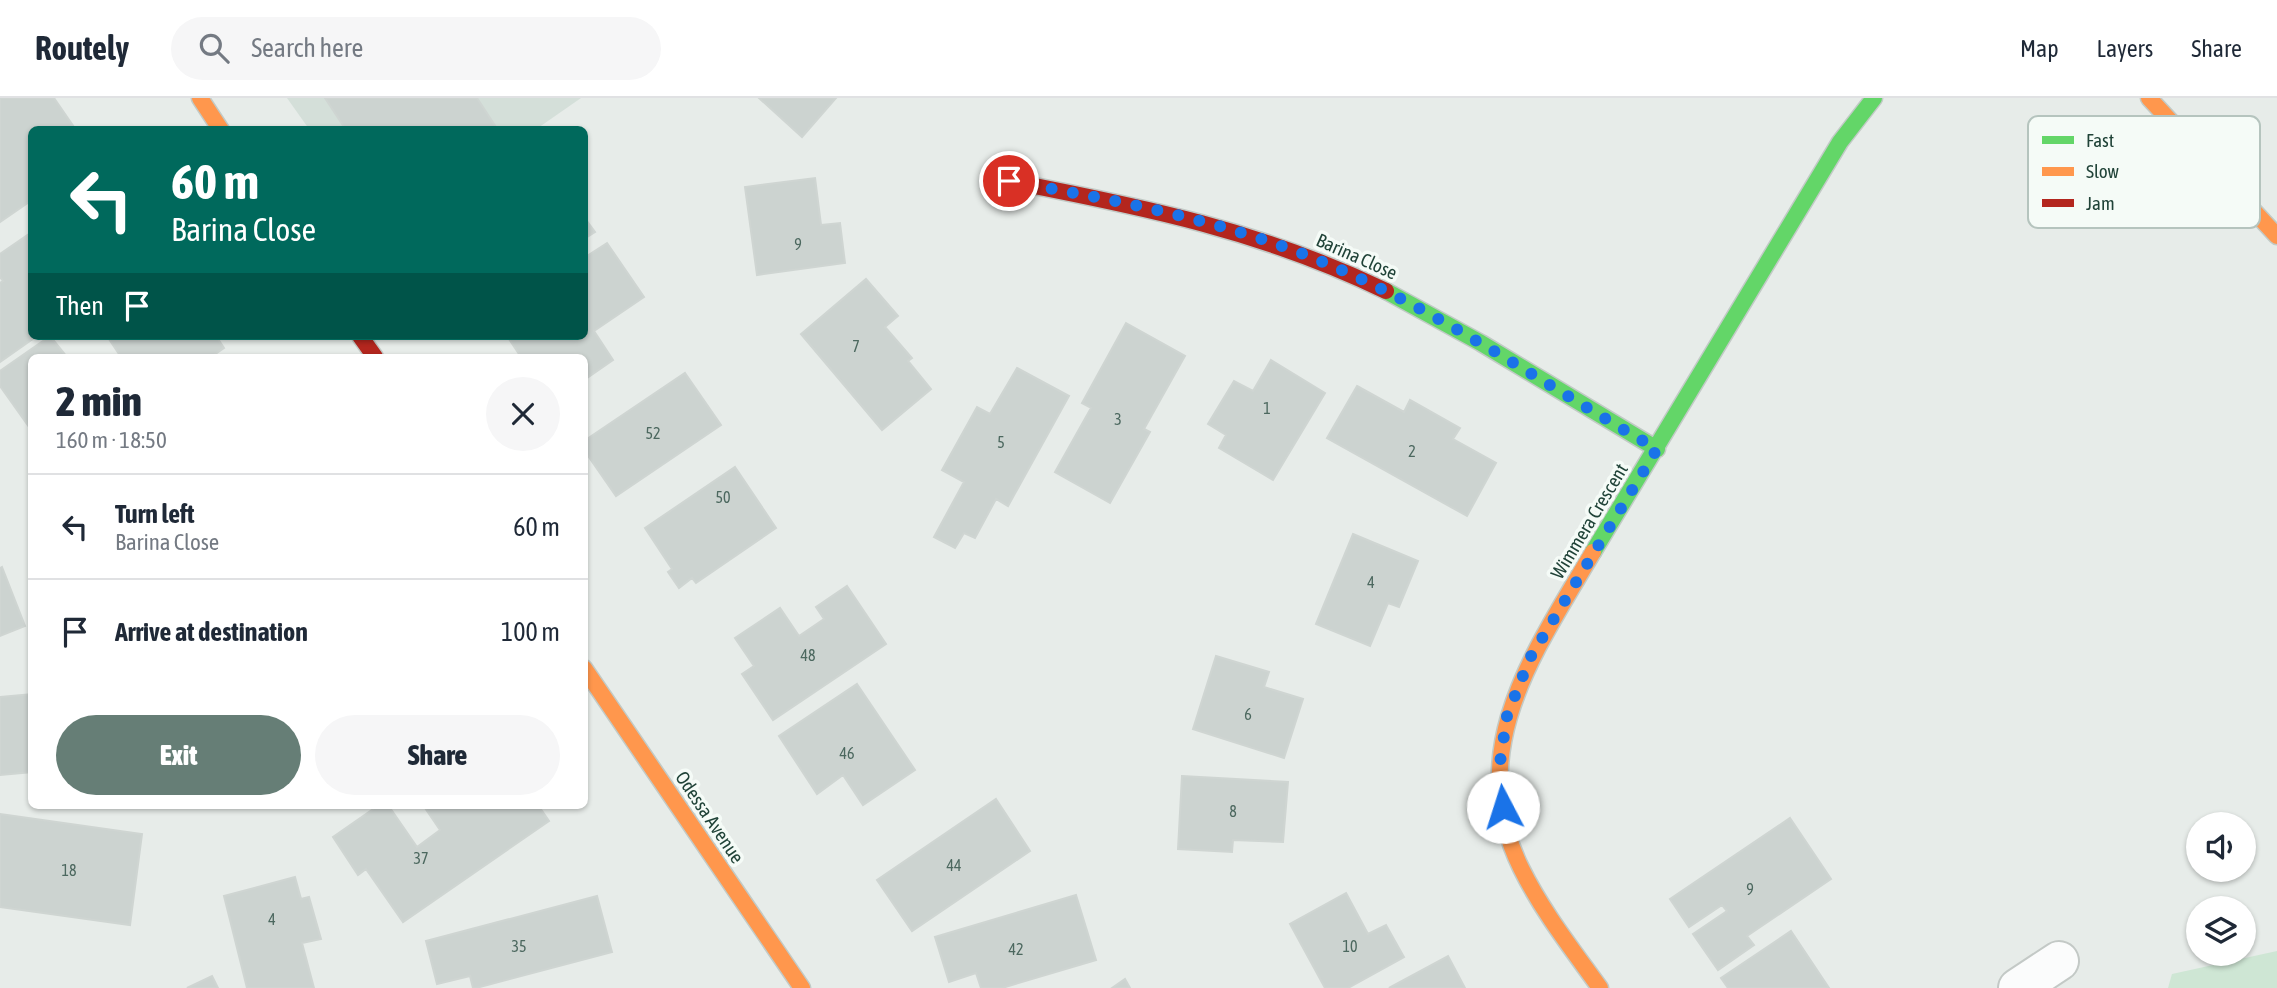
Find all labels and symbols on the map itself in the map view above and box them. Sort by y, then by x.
legend [2028,116,2260,228]
text: Fast [2086,129,2114,151]
pin [979,151,1039,211]
text: Slow [2086,160,2120,182]
text: Jam [2086,192,2115,214]
street label: Barina Close [1313,228,1401,284]
house number: 9 [794,235,802,253]
house number: 7 [852,337,860,355]
house number: 1 [1263,399,1271,417]
house number: 3 [1114,410,1122,428]
house number: 52 [645,424,661,442]
house number: 5 [997,433,1005,451]
house number: 2 [1408,442,1416,460]
street label: Wimmera Crescent [1546,459,1632,583]
house number: 50 [715,488,731,506]
house number: 4 [1367,573,1375,591]
house number: 48 [800,646,816,664]
house number: 6 [1244,705,1252,723]
house number: 46 [839,744,855,762]
street label: Odessa Avenue [671,767,749,867]
position arrow [1466,770,1540,844]
house number: 8 [1229,802,1237,820]
house number: 37 [413,849,429,867]
house number: 44 [946,856,962,874]
house number: 18 [61,861,77,879]
house number: 9 [1746,880,1754,898]
house number: 4 [268,910,276,928]
house number: 35 [511,937,527,955]
house number: 10 [1342,937,1358,955]
house number: 42 [1008,940,1024,958]

